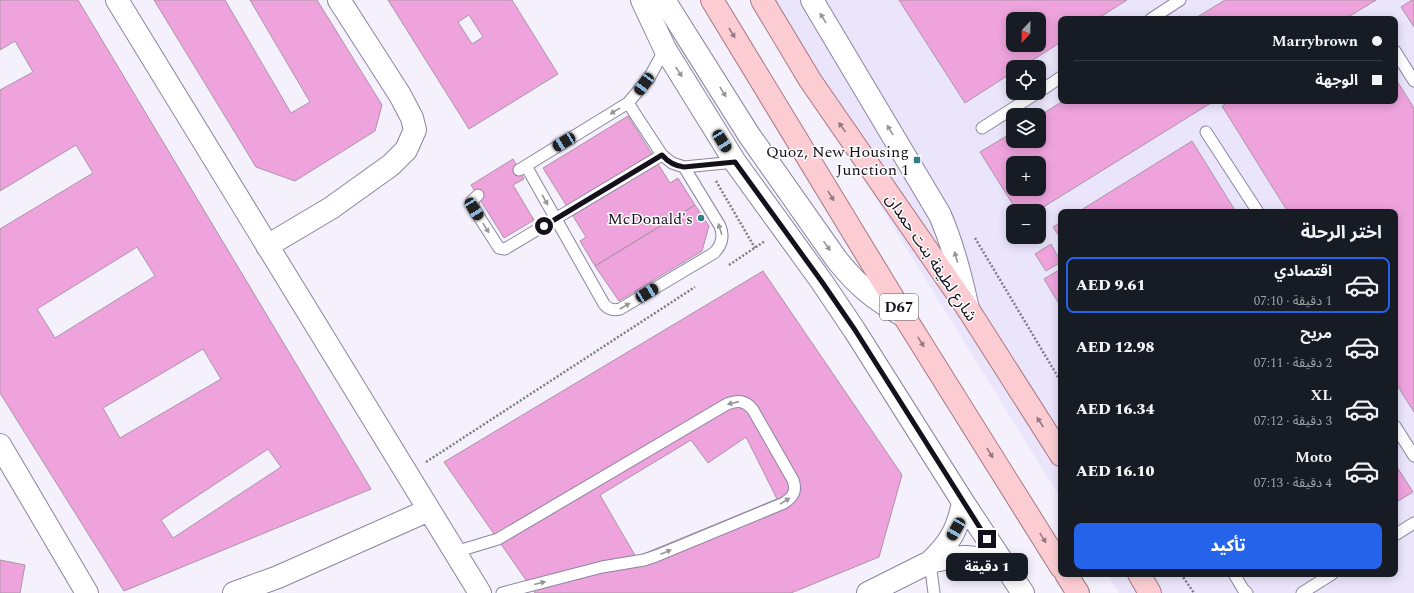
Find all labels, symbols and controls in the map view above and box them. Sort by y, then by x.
one-way arrow [820,12,827,24]
north arrow [1006,12,1046,52]
map controls [1006,12,1046,244]
one-way arrow [729,27,736,39]
text: Marrybrown [1272,30,1358,53]
button: locate [1006,60,1046,100]
one-way arrow [675,67,683,77]
text: الوجهة [1315,69,1358,92]
car [632,71,656,97]
one-way arrow [719,86,726,98]
one-way arrow [610,107,620,115]
button: layers [1006,108,1046,148]
one-way arrow [838,122,846,132]
one-way arrow [887,124,894,136]
car [711,128,733,154]
car [551,131,577,153]
place label: Quoz, New Housing Junction 1 [766,140,909,182]
marker: Quoz, New Housing Junction 1 [912,155,922,165]
button: + [1006,156,1046,196]
street label: شارع لطيفة بنت حمدان [879,189,983,326]
one-way arrow [827,191,835,201]
one-way arrow [542,194,549,206]
car [463,196,485,222]
button: − [1006,204,1046,244]
place label: McDonald's [607,207,693,231]
marker: McDonald's [696,213,706,223]
route start [535,217,553,235]
text: اختر الرحلة [1301,219,1382,246]
one-way arrow [483,222,490,234]
one-way arrow [717,222,723,234]
one-way arrow [823,241,831,251]
one-way arrow [953,251,959,263]
text: اقتصادي [1274,260,1332,283]
icon: car [1344,267,1380,303]
text: AED 9.61 [1076,274,1146,297]
car [634,282,660,304]
text: 1 دقيقة · 07:10 [1254,291,1332,311]
road number: D67 [880,294,918,320]
one-way arrow [619,302,631,309]
text: مريح [1300,322,1332,345]
icon: car [1344,329,1380,365]
one-way arrow [917,336,924,348]
text: AED 12.98 [1076,336,1155,359]
text: 2 دقيقة · 07:11 [1254,353,1332,373]
text: XL [1311,384,1332,407]
icon: car [1344,391,1380,427]
text: AED 16.34 [1076,398,1155,421]
one-way arrow [727,400,739,406]
text: 3 دقيقة · 07:12 [1254,411,1332,431]
one-way arrow [1036,417,1044,427]
text: Moto [1295,446,1332,469]
one-way arrow [986,447,993,458]
icon: car [1344,453,1380,489]
text: AED 16.10 [1076,460,1155,483]
text: 4 دقيقة · 07:13 [1254,473,1332,493]
one-way arrow [779,498,791,505]
car [945,516,967,542]
button: تأكيد [1074,523,1382,569]
route end [978,530,996,548]
one-way arrow [1040,532,1047,544]
one-way arrow [660,549,671,555]
callout: 1 دقيقة [946,553,1028,581]
text: 1 دقيقة [964,557,1010,577]
one-way arrow [534,580,546,586]

